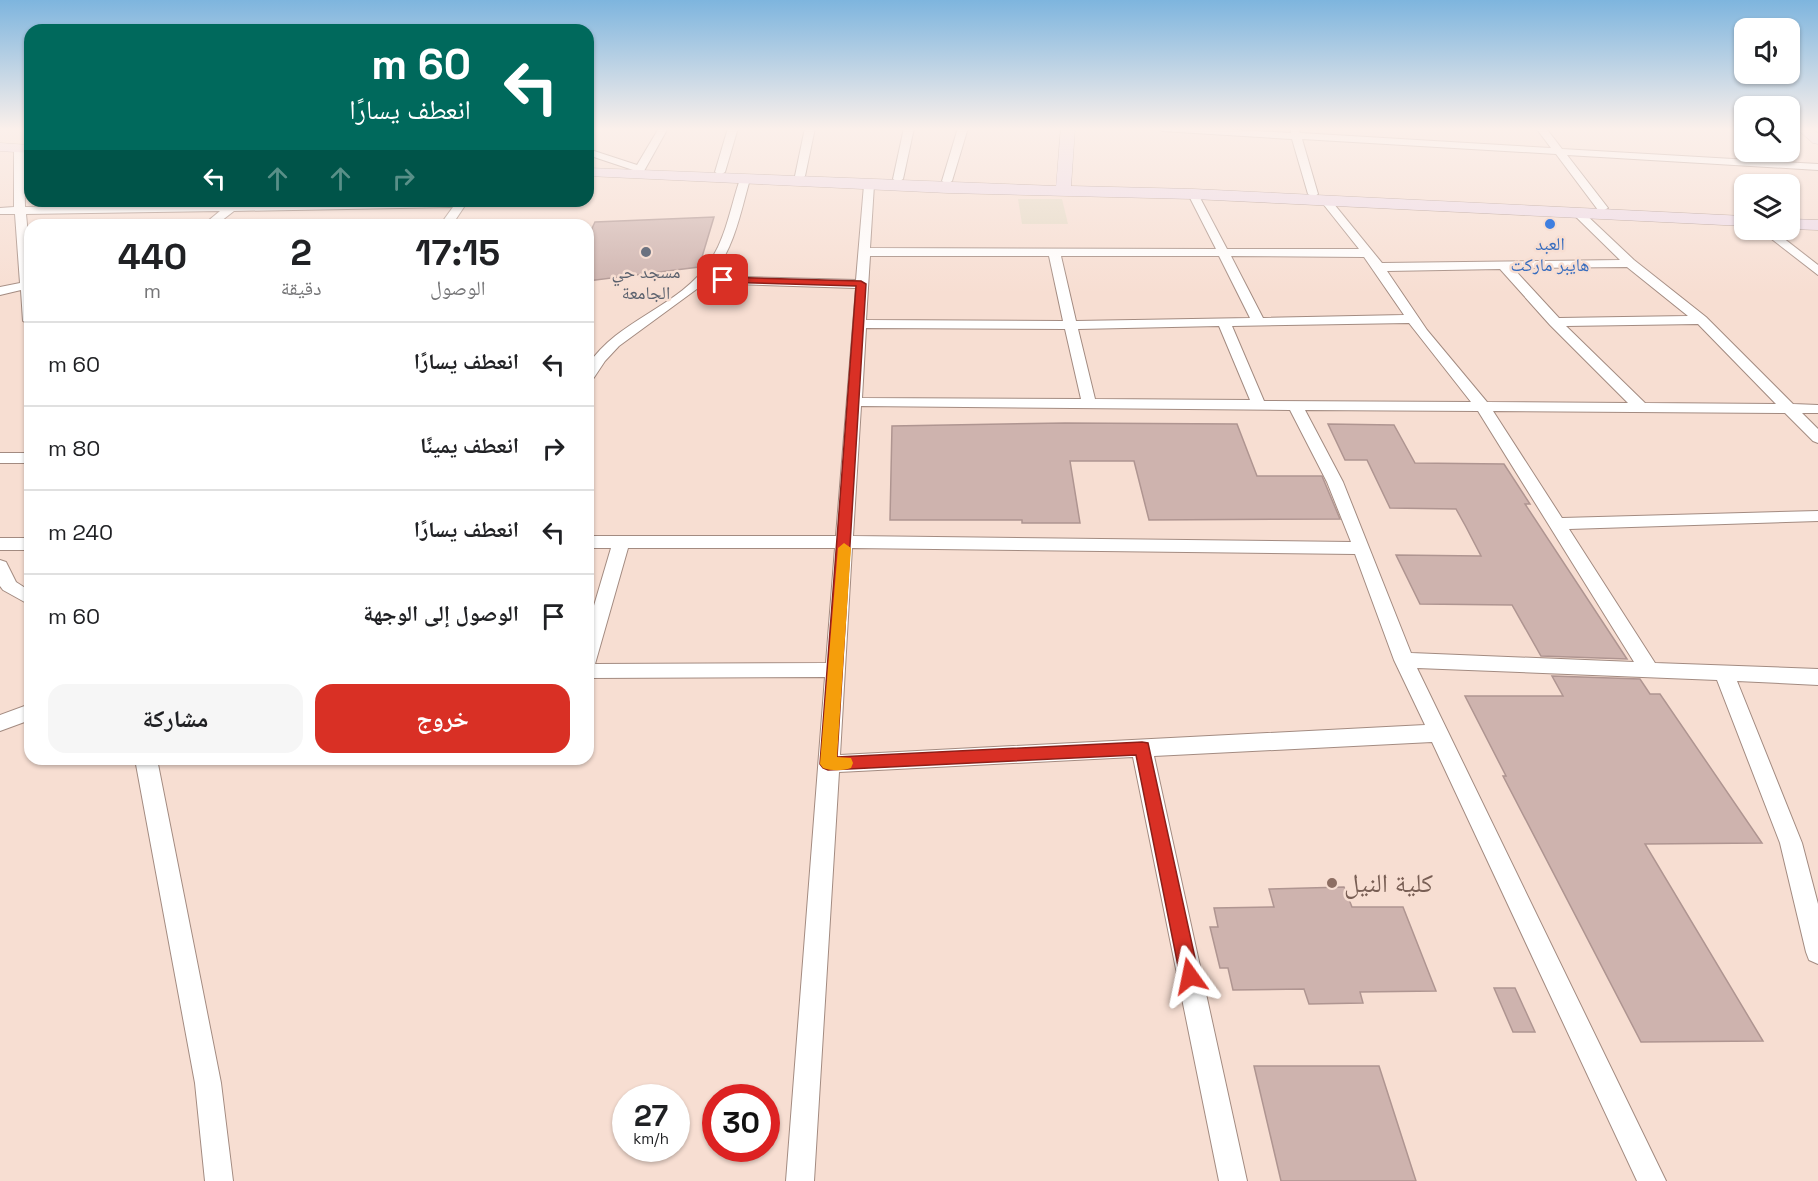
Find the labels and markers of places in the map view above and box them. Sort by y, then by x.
marker: العبد هايبر ماركت [1543,217,1557,231]
place label: العبد هايبر ماركت [1511,232,1589,276]
marker: مسجد حي الجامعة [639,245,653,259]
pin [697,254,748,305]
place label: مسجد حي الجامعة [611,260,681,304]
place label: كلية النيل [1344,866,1433,900]
marker: كلية النيل [1325,876,1339,890]

